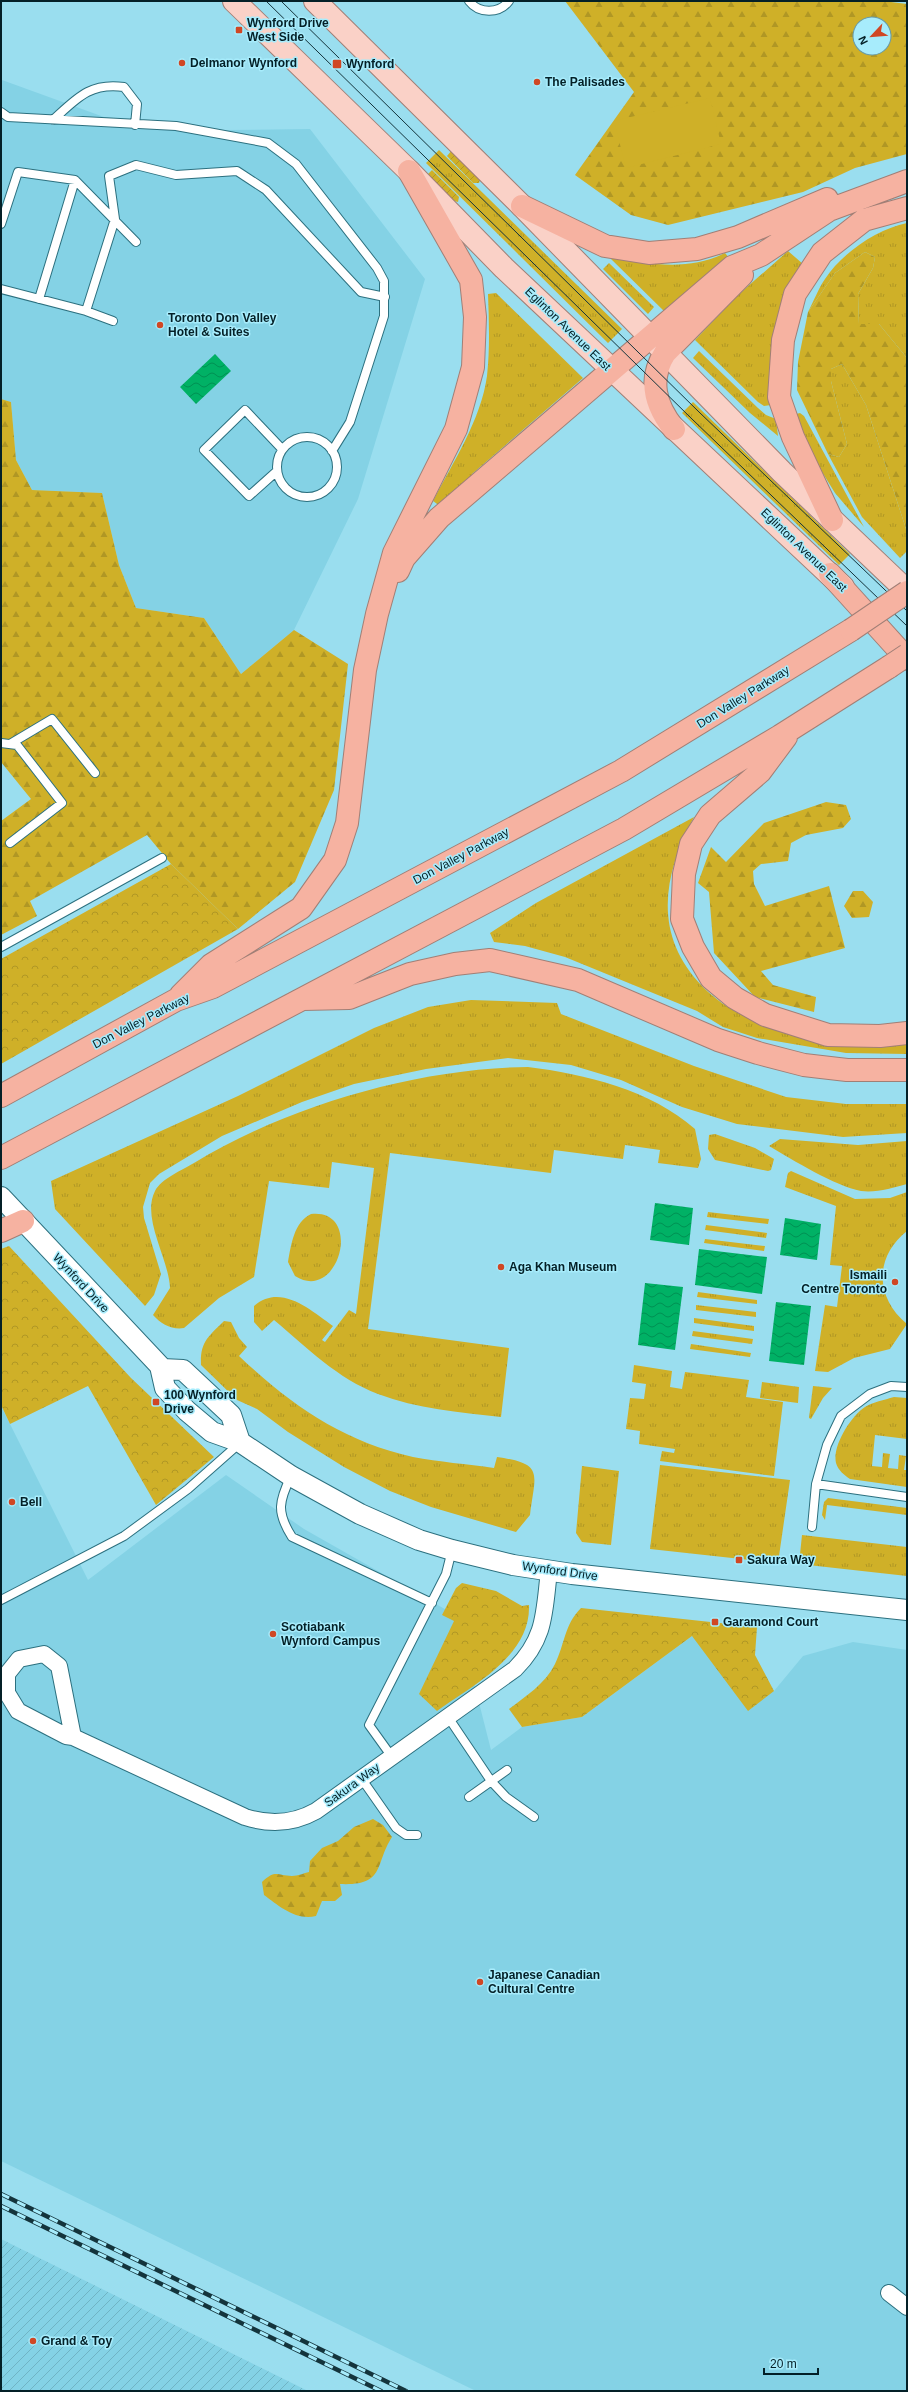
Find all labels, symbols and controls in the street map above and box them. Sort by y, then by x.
place label: Wynford Drive West Side [247,16,329,44]
north arrow [852,16,892,56]
marker: Wynford Drive West Side [234,25,244,35]
text: N [856,34,870,47]
place label: Delmanor Wynford [190,56,297,70]
place label: Wynford [346,57,394,71]
marker: Delmanor Wynford [177,58,187,68]
marker: Wynford [331,58,343,70]
place label: The Palisades [545,75,625,89]
marker: The Palisades [532,77,542,87]
street label: Eglinton Avenue East [522,284,614,374]
place label: Toronto Don Valley Hotel & Suites [168,311,277,339]
marker: Toronto Don Valley Hotel & Suites [155,320,165,330]
street label: Eglinton Avenue East [758,505,850,595]
street label: Don Valley Parkway [694,663,792,731]
street label: Don Valley Parkway [411,825,511,887]
street label: Don Valley Parkway [90,991,192,1051]
street label: Wynford Drive [50,1250,112,1316]
place label: Aga Khan Museum [509,1260,617,1274]
marker: Aga Khan Museum [496,1262,506,1272]
place label: Ismaili Centre Toronto [801,1268,887,1296]
marker: Ismaili Centre Toronto [890,1277,900,1287]
place label: 100 Wynford Drive [164,1388,236,1416]
marker: 100 Wynford Drive [151,1397,161,1407]
place label: Bell [20,1495,42,1509]
marker: Bell [7,1497,17,1507]
place label: Sakura Way [747,1553,815,1567]
marker: Sakura Way [734,1555,744,1565]
street label: Wynford Drive [521,1559,599,1583]
place label: Garamond Court [723,1615,818,1629]
marker: Garamond Court [710,1617,720,1627]
place label: Scotiabank Wynford Campus [281,1620,380,1648]
marker: Scotiabank Wynford Campus [268,1629,278,1639]
street label: Sakura Way [322,1760,382,1810]
place label: Japanese Canadian Cultural Centre [488,1968,600,1996]
marker: Japanese Canadian Cultural Centre [475,1977,485,1987]
place label: Grand & Toy [41,2334,112,2348]
marker: Grand & Toy [28,2336,38,2346]
scale bar [764,2350,818,2376]
text: 20 m [770,2357,797,2371]

